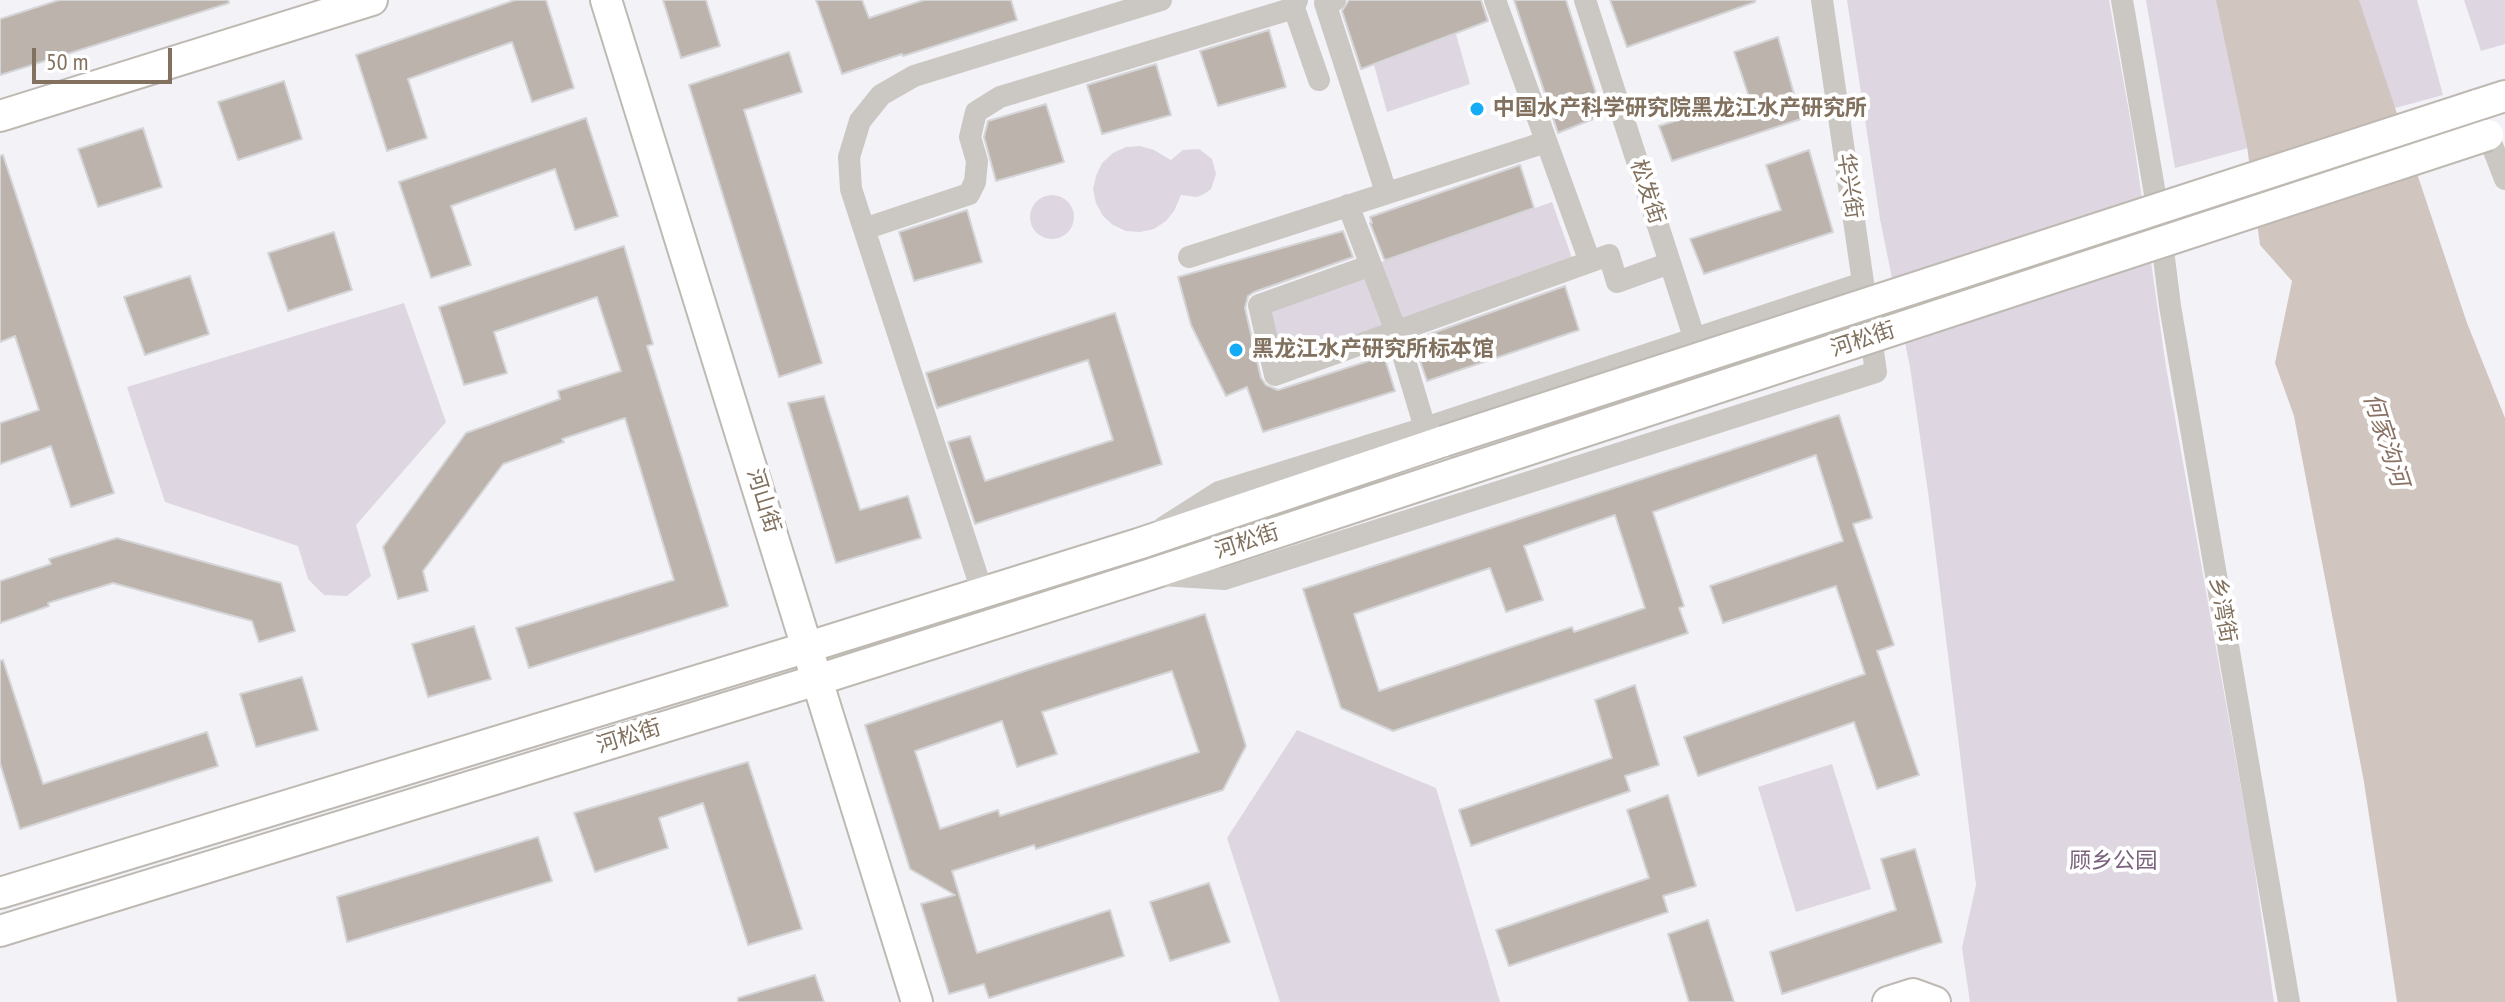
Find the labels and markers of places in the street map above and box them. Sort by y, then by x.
place label: 中国水产科学研究院黑龙江水产研究所 [1493,96,1867,122]
marker: 中国水产科学研究院黑龙江水产研究所 [1468,100,1486,118]
place label: 黑龙江水产研究所标本馆 [1252,337,1494,363]
marker: 黑龙江水产研究所标本馆 [1227,341,1245,359]

